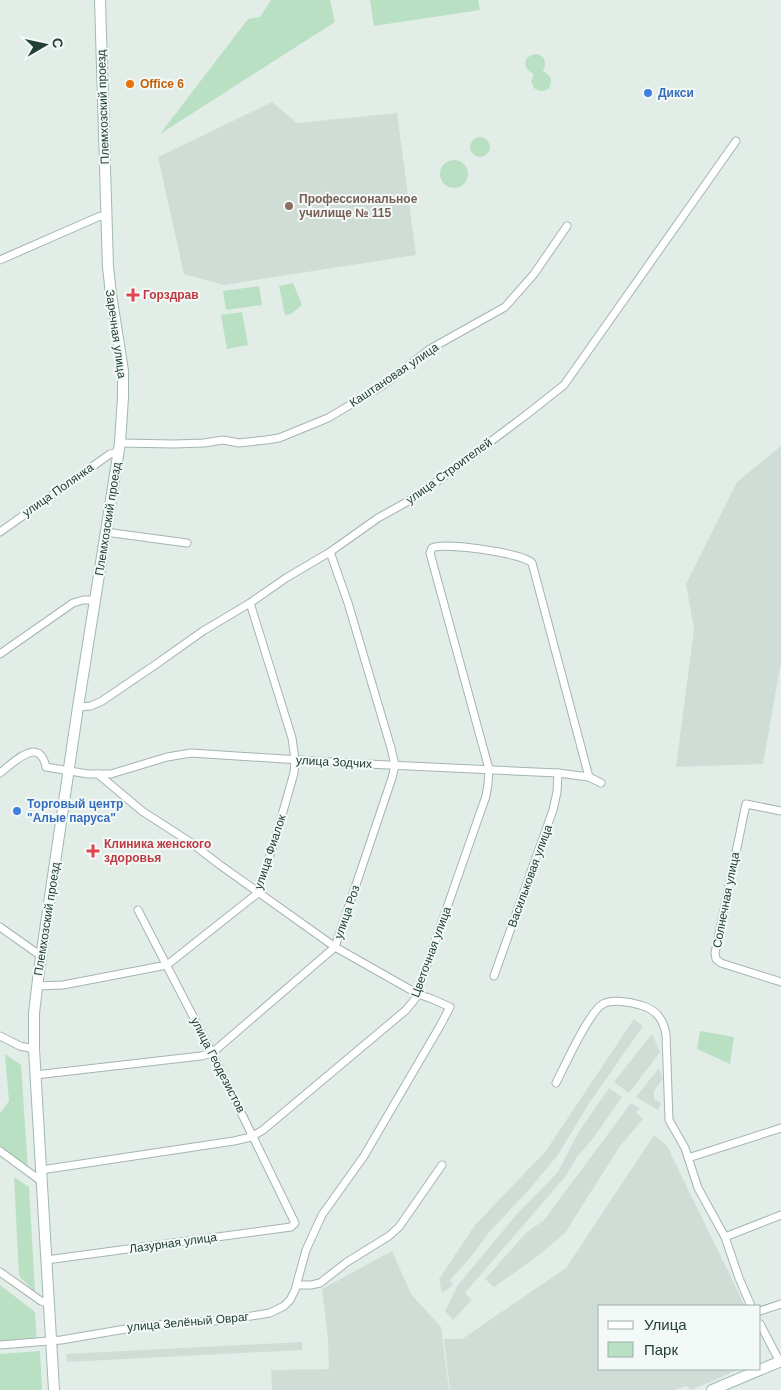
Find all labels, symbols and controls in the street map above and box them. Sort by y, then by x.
north arrow [20,20,70,70]
text: С [49,37,67,49]
street label: Племхозский проезд [94,49,112,165]
place label: Office 6 [140,77,184,91]
marker: Office 6 [124,78,136,90]
place label: Дикси [658,86,694,100]
marker: Дикси [642,87,654,99]
place label: Профессиональное училище № 115 [299,192,418,220]
marker: Профессиональное училище № 115 [283,200,295,212]
place label: Горздрав [143,288,199,302]
street label: Заречная улица [103,289,129,379]
marker: Горздрав [127,289,139,301]
street label: Каштановая улица [347,340,441,410]
street label: улица Строителей [403,435,495,507]
street label: улица Полянка [20,460,97,520]
street label: Племхозский проезд [92,461,124,577]
street label: улица Зодчих [296,753,372,771]
place label: Торговый центр "Алые паруса" [27,797,123,825]
marker: Торговый центр "Алые паруса" [11,805,23,817]
street label: улица Фиалок [251,812,289,891]
street label: Васильковая улица [505,822,555,929]
place label: Клиника женского здоровья [104,837,211,865]
marker: Клиника женского здоровья [86,844,100,858]
street label: Солнечная улица [710,851,742,949]
street label: Племхозский проезд [31,861,63,977]
street label: улица Роз [331,883,363,941]
street label: Цветочная улица [408,904,454,999]
street label: улица Геодезистов [188,1015,248,1115]
street label: Лазурная улица [128,1230,218,1256]
legend [598,1305,761,1370]
street label: улица Зелёный Овраг [126,1310,250,1334]
text: Улица [644,1316,687,1333]
text: Парк [644,1341,678,1358]

